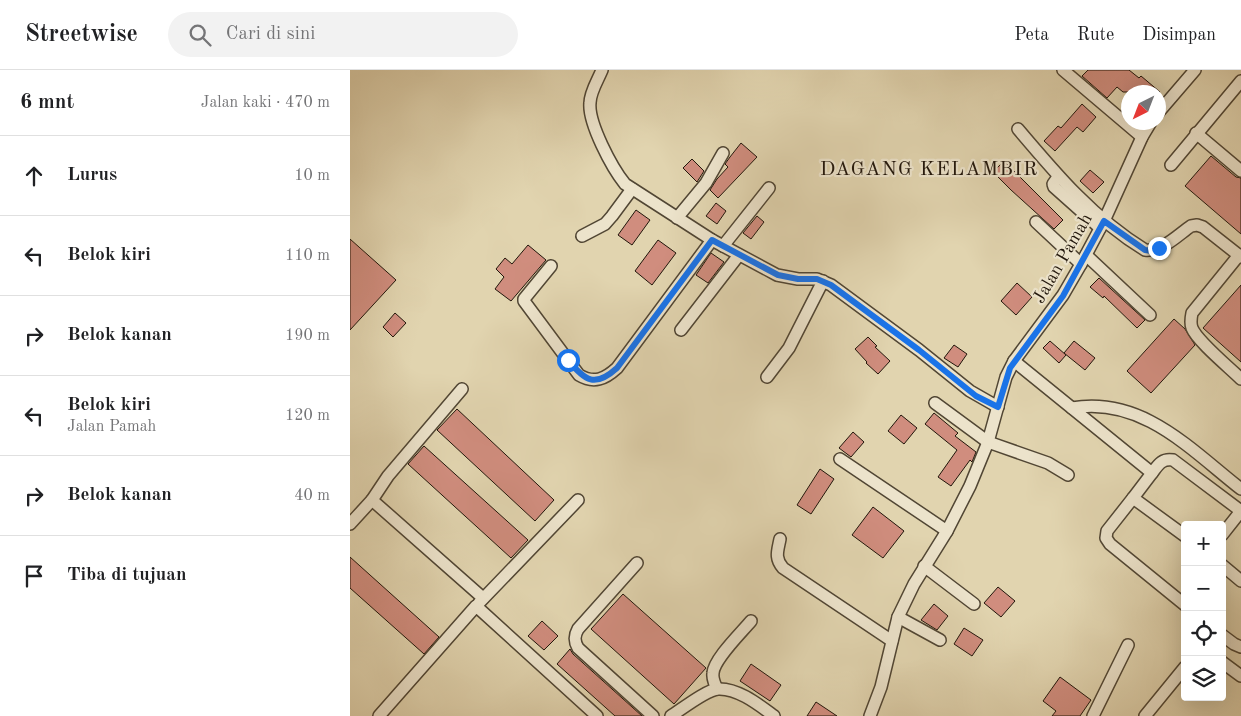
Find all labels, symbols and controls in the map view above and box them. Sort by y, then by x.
search box [168,12,518,57]
icon: search [186,21,214,49]
text: Streetwise [25,23,138,47]
text: Cari di sini [226,25,315,44]
text: Peta [1014,26,1049,44]
text: Rute [1077,26,1114,44]
text: Disimpan [1142,26,1216,44]
north arrow [1121,85,1166,130]
text: 6 mnt [20,92,74,113]
text: Jalan kaki · 470 m [201,95,330,111]
district label: DAGANG KELAMBIR [820,160,1038,180]
icon: ahead [20,162,48,190]
text: Lurus [67,166,117,185]
text: 10 m [294,168,330,184]
street label: Jalan Pamah [1030,210,1096,306]
route end [1148,237,1171,260]
icon: left [20,242,48,270]
text: Belok kiri [67,246,151,265]
text: 110 m [285,248,330,264]
icon: right [20,322,48,350]
text: Belok kanan [67,326,172,345]
text: 190 m [285,328,330,344]
route start [557,349,580,372]
text: Belok kiri [67,396,151,415]
icon: left [20,402,48,430]
text: 120 m [285,408,330,424]
text: Jalan Pamah [67,419,156,435]
icon: right [20,482,48,510]
text: Belok kanan [67,486,172,505]
text: 40 m [294,488,330,504]
map controls [1181,521,1226,701]
button: + [1181,521,1226,566]
icon: arrive [20,562,48,590]
text: Tiba di tujuan [67,566,187,585]
button: − [1181,566,1226,611]
button: locate [1181,611,1226,656]
button: layers [1181,656,1226,701]

